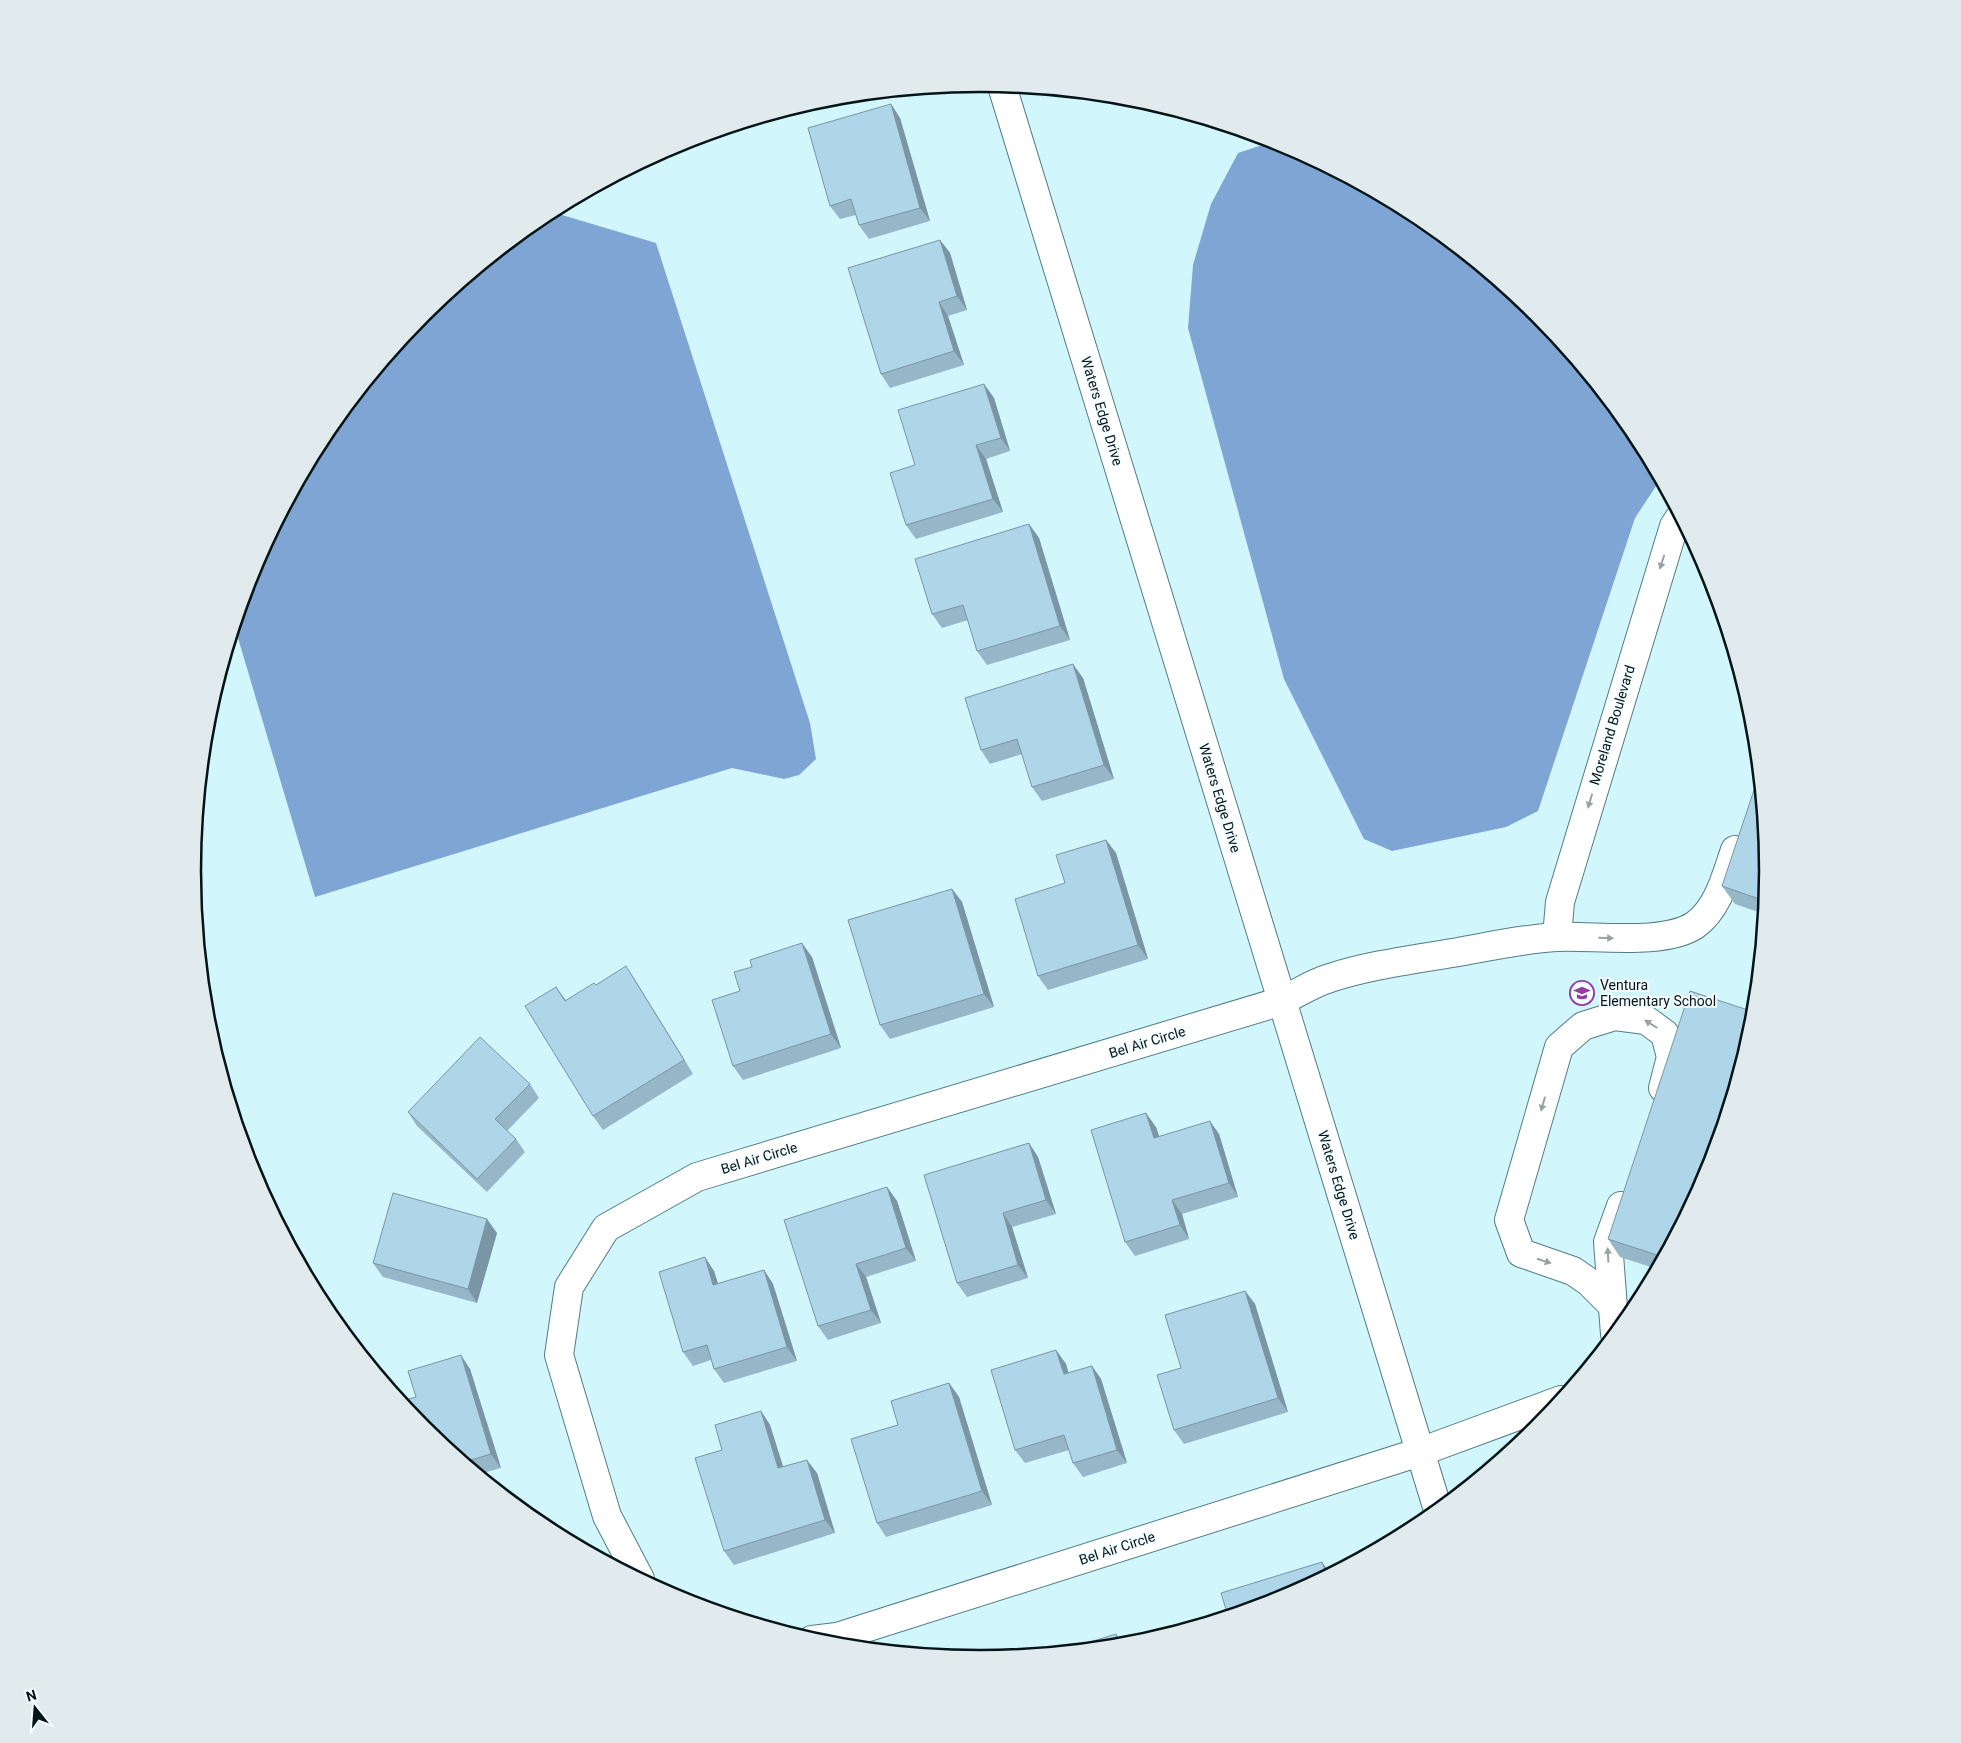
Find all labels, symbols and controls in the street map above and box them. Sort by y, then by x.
street label: Waters Edge Drive [1078,355,1126,467]
one-way arrow [1658,555,1666,570]
street label: Moreland Boulevard [1586,663,1638,787]
street label: Waters Edge Drive [1196,742,1244,854]
one-way arrow [1585,794,1593,809]
one-way arrow [1598,934,1614,942]
place label: Ventura Elementary School [1600,977,1716,1009]
school or university icon: Ventura Elementary School [1569,980,1595,1006]
one-way arrow [1645,1020,1658,1029]
street label: Bel Air Circle [1107,1023,1187,1061]
one-way arrow [1538,1097,1546,1112]
street label: Waters Edge Drive [1315,1129,1363,1241]
street label: Bel Air Circle [719,1139,799,1177]
one-way arrow [1604,1247,1612,1263]
one-way arrow [1536,1257,1551,1265]
street label: Bel Air Circle [1077,1528,1157,1568]
north arrow [10,1683,60,1733]
text: N [24,1686,38,1705]

